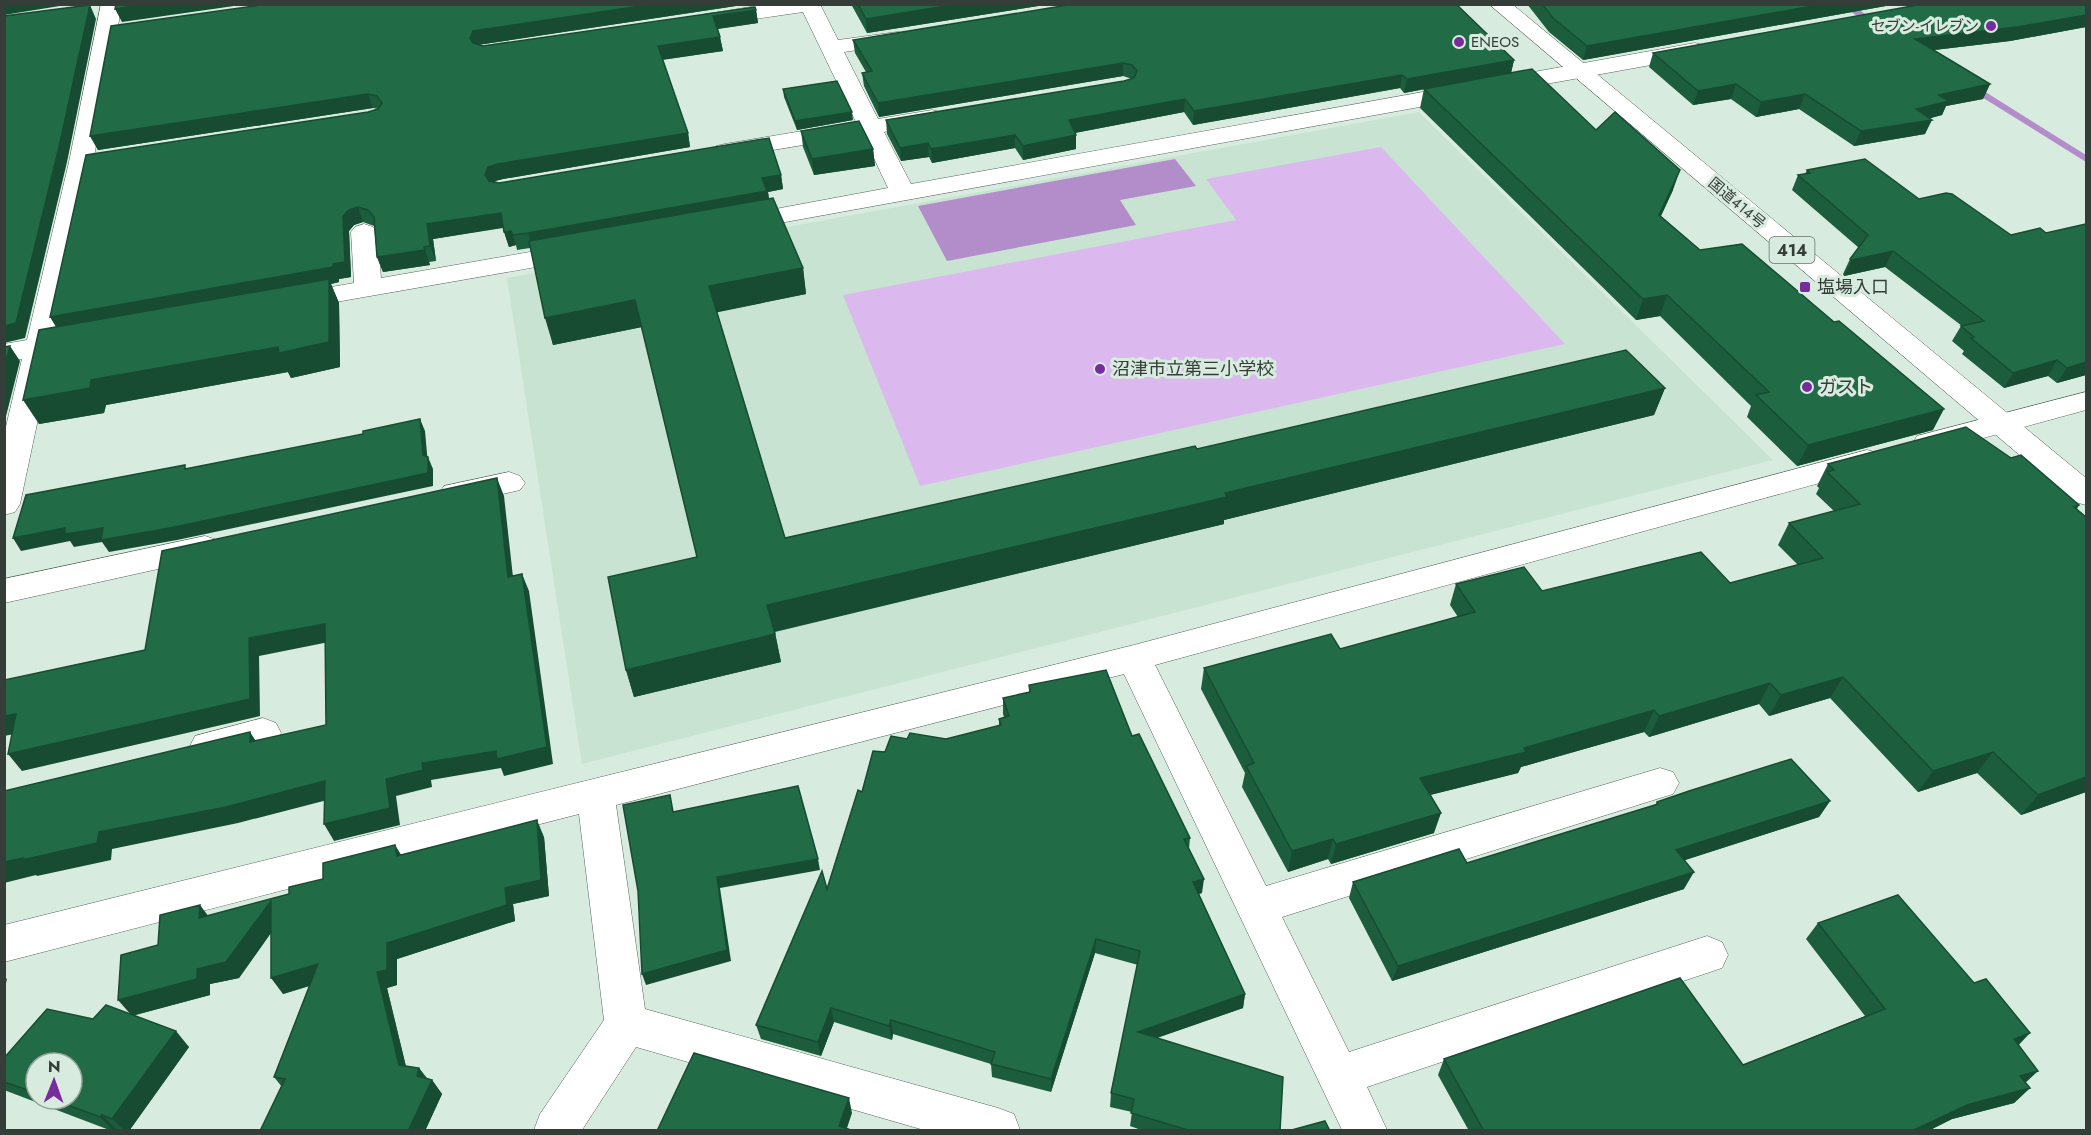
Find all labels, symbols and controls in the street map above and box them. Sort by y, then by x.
place label: セブン-イレブン [1871,15,1979,37]
marker: セブン-イレブン [1984,19,1998,33]
place label: ENEOS [1471,31,1519,53]
marker: ENEOS [1452,35,1466,49]
street label: 国道414号 [1703,172,1771,234]
road number: 414 [1770,237,1814,263]
place label: 塩場入口 [1817,274,1889,300]
marker: 塩場入口 [1798,280,1812,294]
place label: 沼津市立第三小学校 [1112,356,1274,382]
marker: 沼津市立第三小学校 [1093,362,1107,376]
place label: ガスト [1819,374,1873,400]
marker: ガスト [1800,380,1814,394]
north arrow [24,1051,84,1111]
text: N [48,1055,61,1078]

